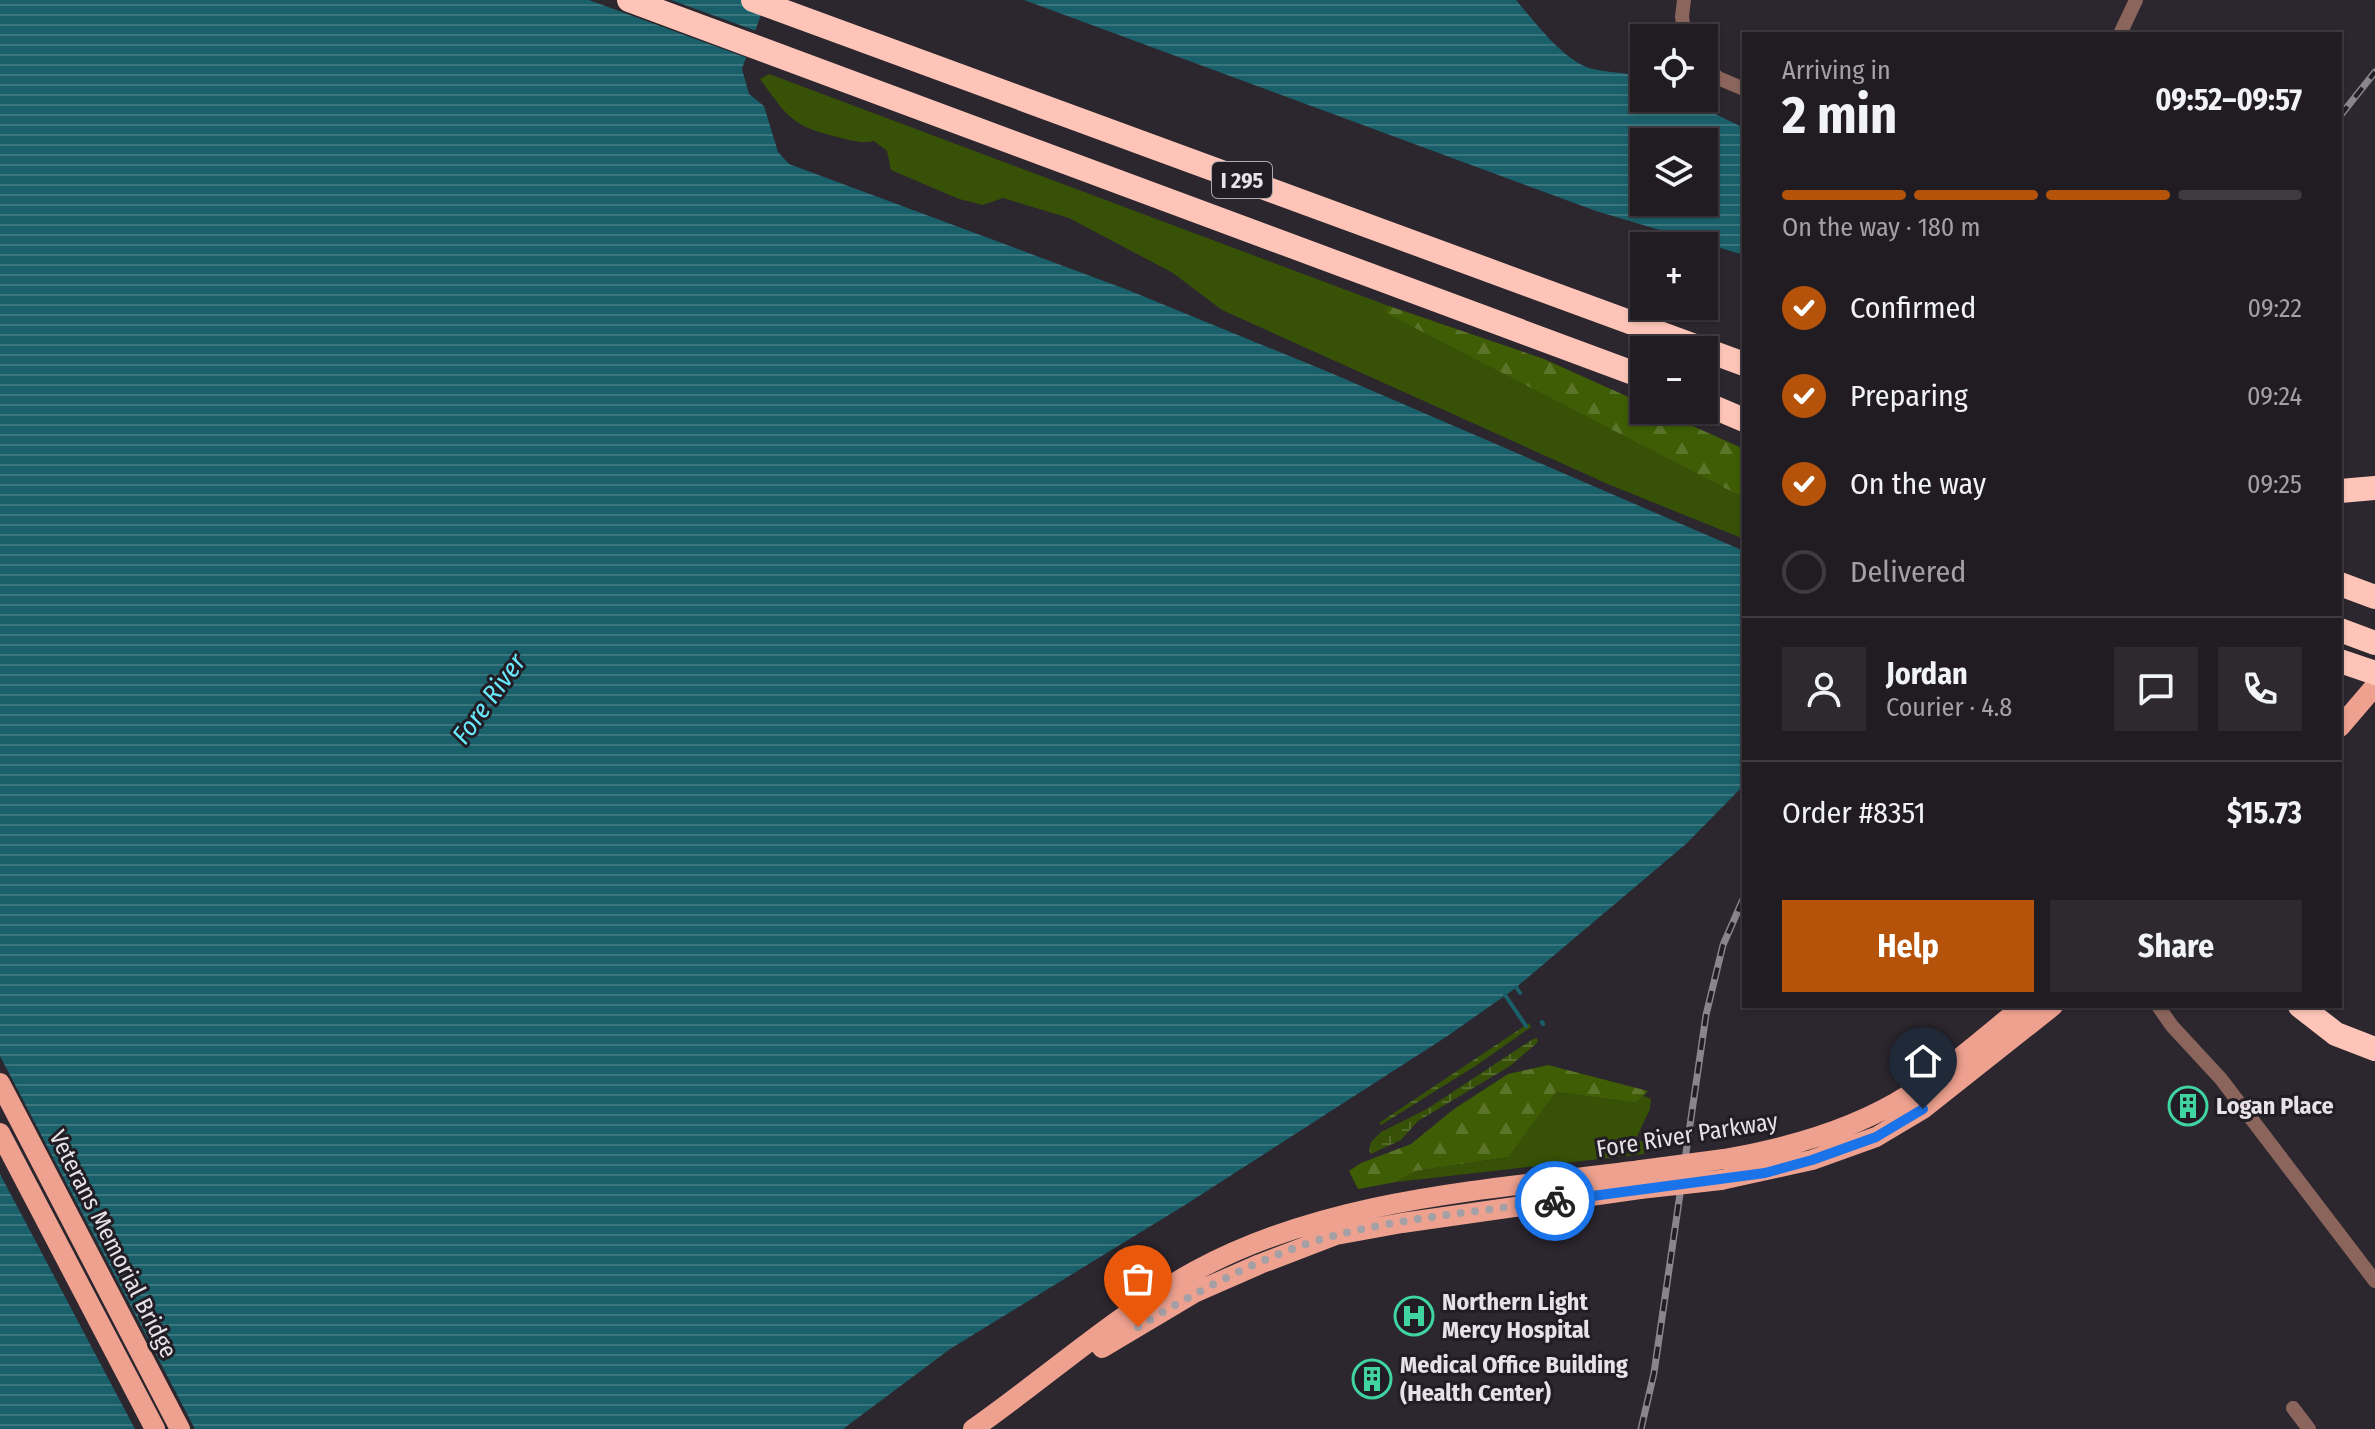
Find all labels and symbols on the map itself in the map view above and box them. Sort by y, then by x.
road number: I 295 [1212,162,1272,198]
water label: Fore River [446,647,533,750]
pin [1889,1027,1957,1109]
building icon: Logan Place [2167,1085,2209,1127]
place label: Logan Place [2216,1092,2334,1120]
street label: Fore River Parkway [1594,1107,1780,1163]
street label: Veterans Memorial Bridge [43,1125,183,1363]
courier [1515,1161,1595,1241]
pin [1104,1245,1172,1327]
place label: Northern Light Mercy Hospital [1442,1288,1590,1344]
hospital icon: Northern Light Mercy Hospital [1393,1295,1435,1337]
place label: Medical Office Building (Health Center) [1400,1351,1628,1407]
building icon: Medical Office Building (Health Center) [1351,1358,1393,1400]

